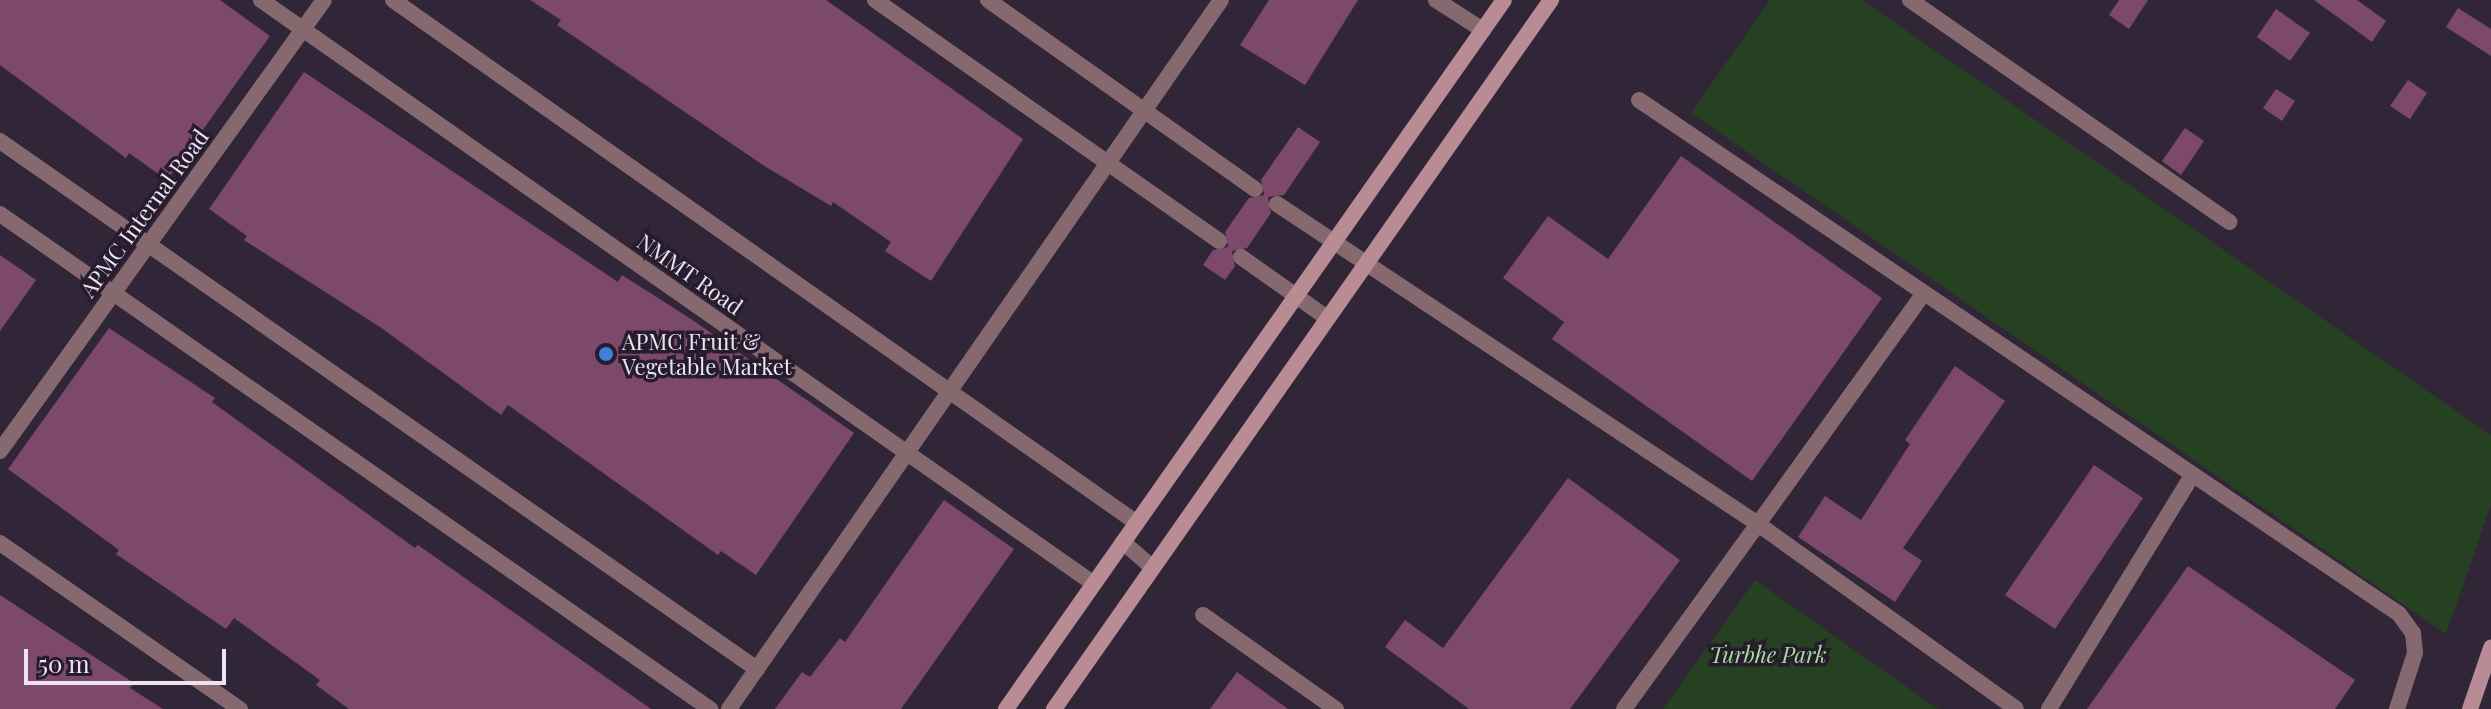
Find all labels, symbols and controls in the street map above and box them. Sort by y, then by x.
street label: APMC Internal Road [74,124,214,302]
street label: NMMT Road [632,228,748,320]
place label: APMC Fruit & Vegetable Market [622,328,792,380]
marker: APMC Fruit & Vegetable Market [597,345,615,363]
scale bar [28,633,230,683]
park label: Turbhe Park [1709,642,1827,668]
text: 50 m [38,647,90,679]

